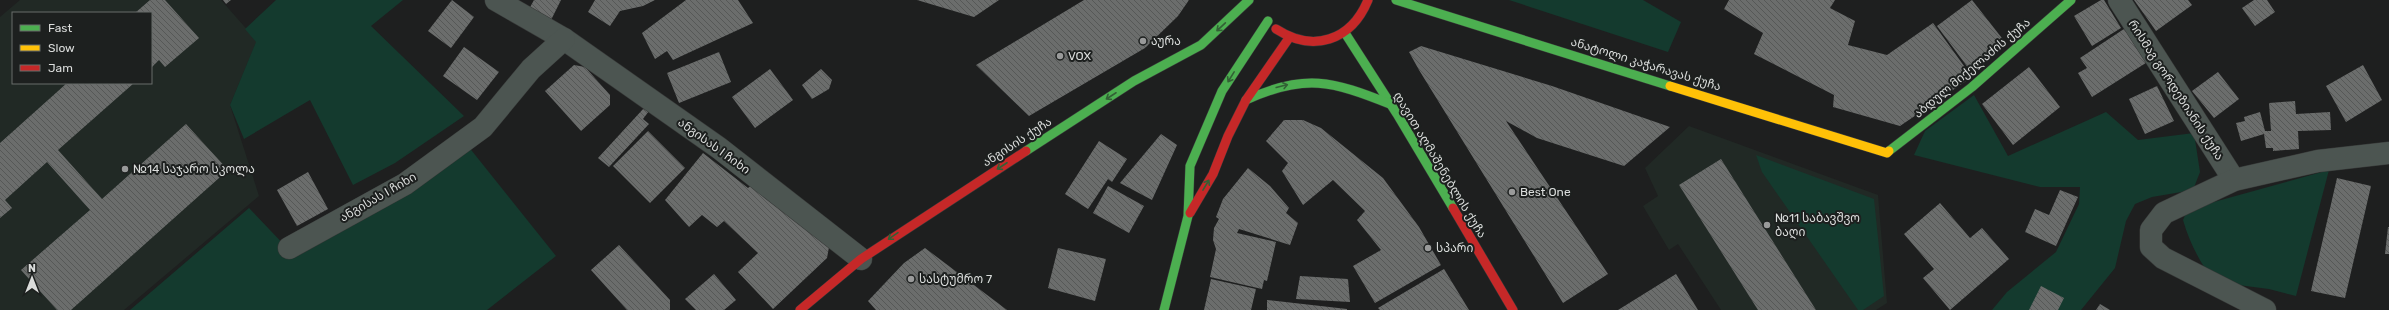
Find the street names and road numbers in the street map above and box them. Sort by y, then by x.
street label: აბდულ მიქელაძის ქუჩა [1911,15,2034,122]
street label: რისმაგ გორდეზიანის ქუჩა [2125,17,2227,163]
street label: ანატოლი კაჭარავას ქუჩა [1569,34,1723,95]
street label: დავით აღმაშენებლის ქუჩა [1390,89,1489,241]
street label: ანგისის ქუჩა [980,114,1054,170]
street label: ანგისას I ჩიხი [675,115,753,177]
street label: ანგისას I ჩიხი [337,169,419,225]

